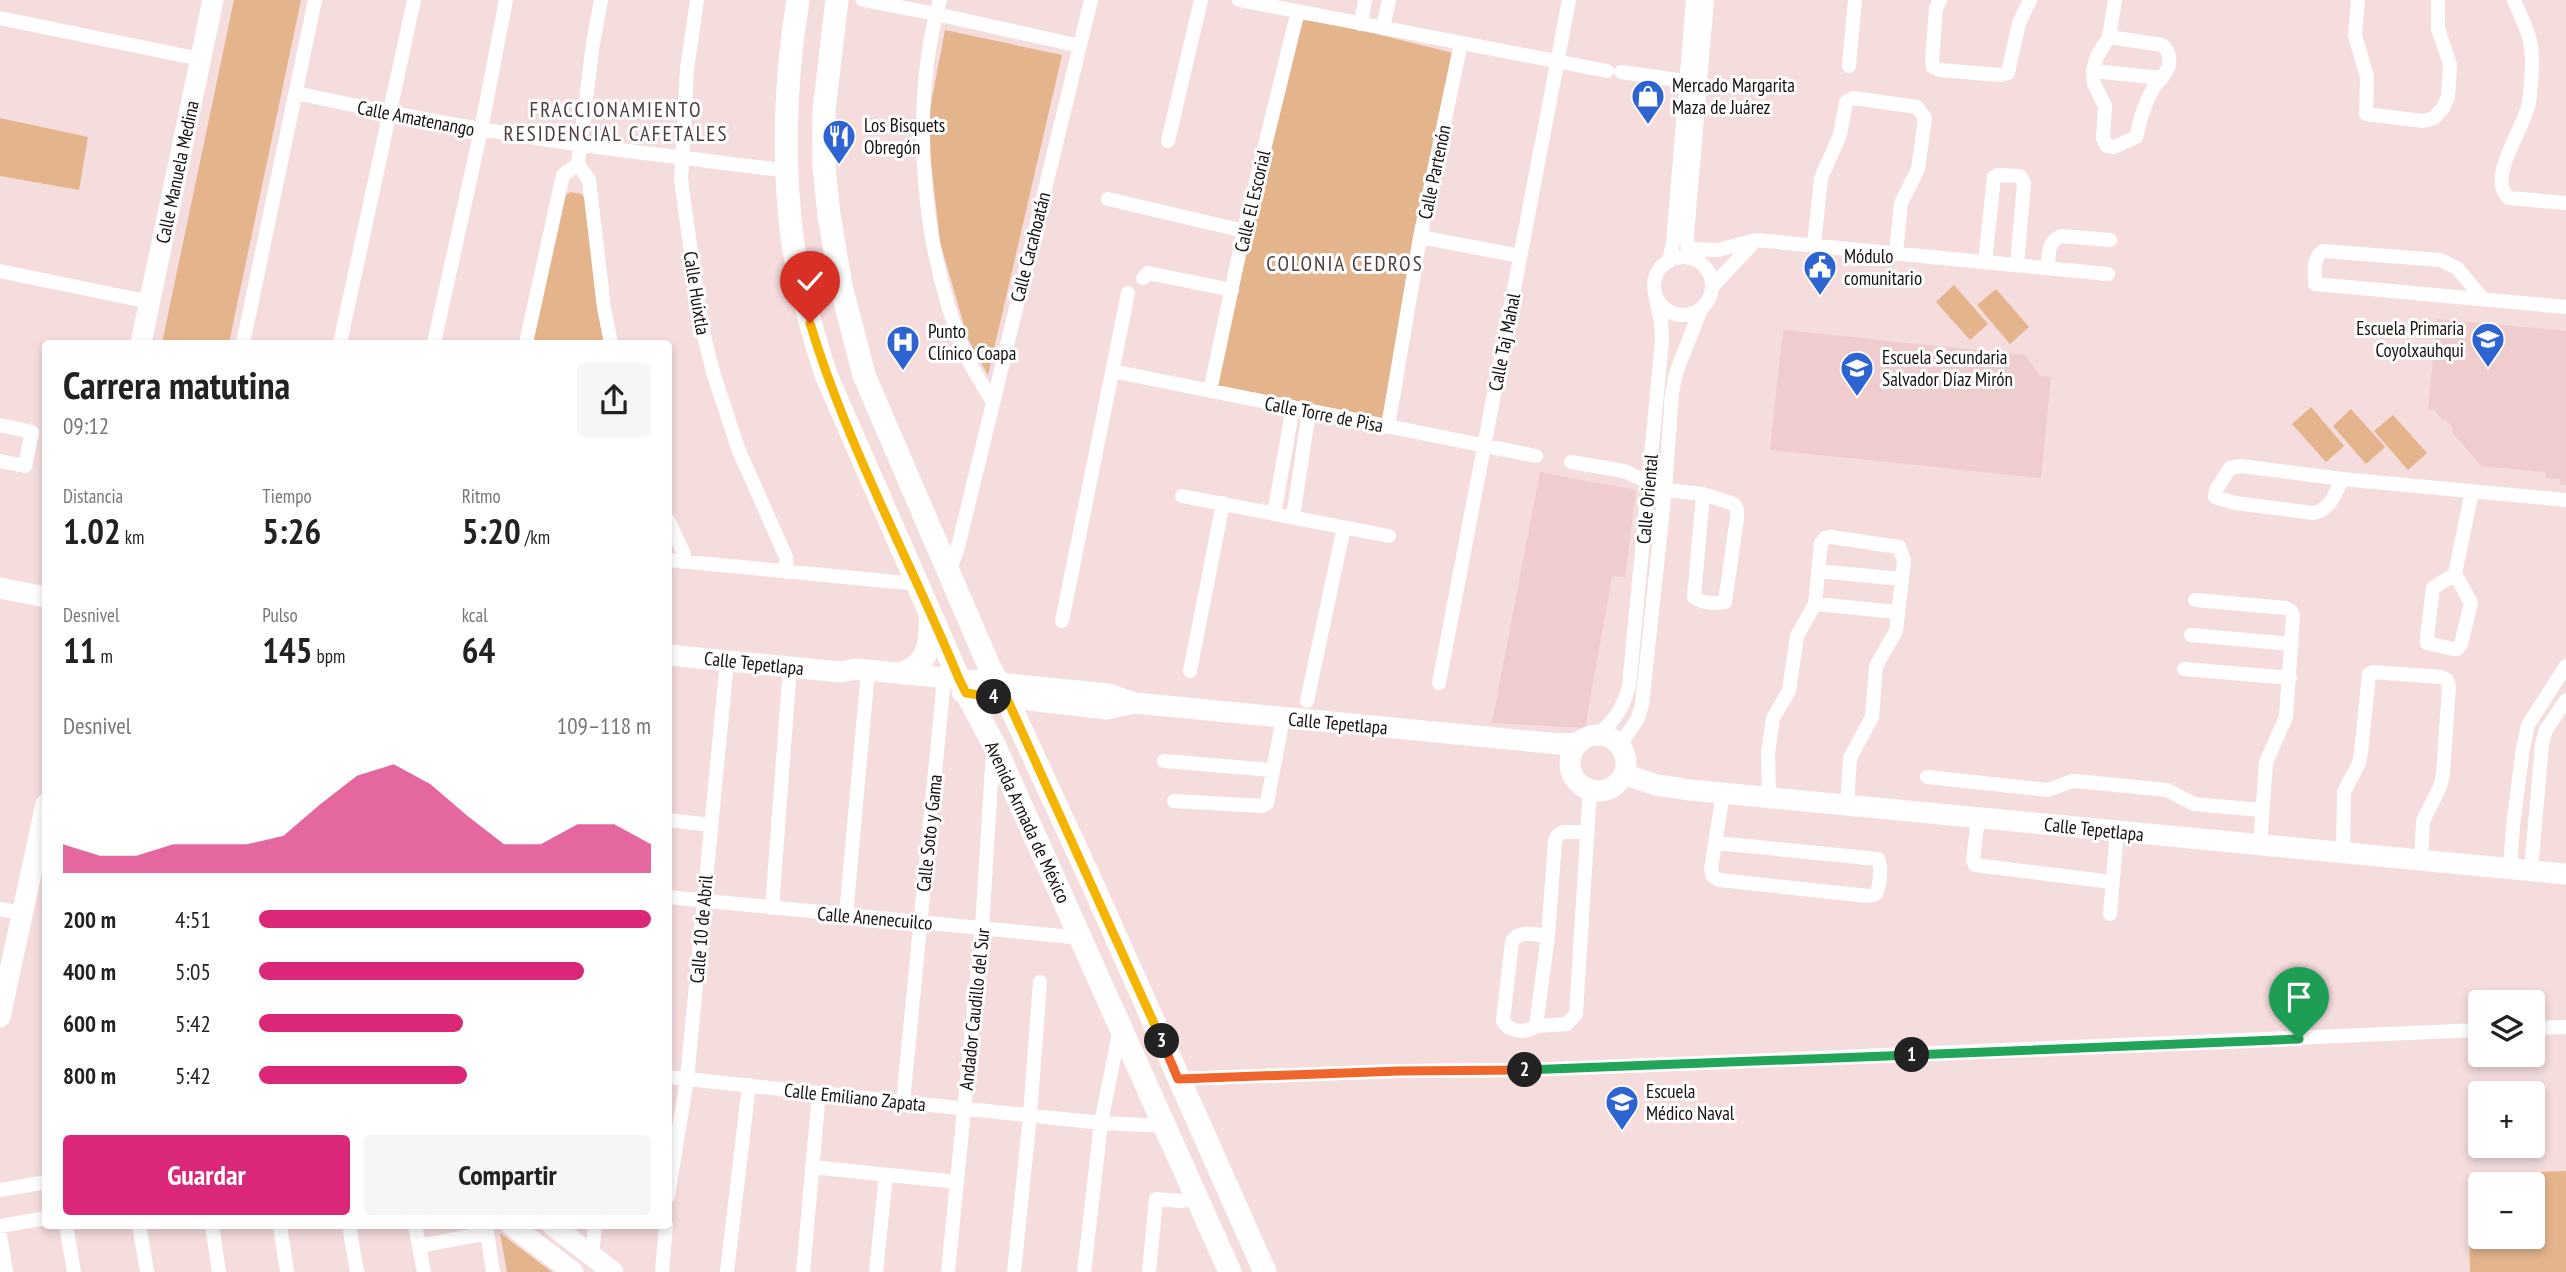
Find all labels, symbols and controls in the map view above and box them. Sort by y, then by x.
place label: Mercado Margarita Maza de Juárez [1672,73,1795,119]
shop icon: Mercado Margarita Maza de Juárez [1629,77,1667,126]
street label: Calle Amatenango [355,95,477,141]
district label: FRACCIONAMIENTO RESIDENCIAL CAFETALES [504,96,728,147]
street label: Calle Manuela Medina [150,98,204,246]
place label: Los Bisquets Obregón [864,113,945,159]
restaurant icon: Los Bisquets Obregón [820,117,858,166]
street label: Calle Partenón [1412,123,1456,221]
street label: Calle El Escorial [1229,147,1276,254]
street label: Calle Cacahoatán [1005,189,1055,305]
place label: Módulo comunitario [1844,244,1922,290]
public building icon: Módulo comunitario [1801,248,1839,297]
street label: Calle Huixtla [679,249,715,337]
district label: COLONIA CEDROS [1266,250,1424,277]
pin [780,251,840,323]
icon: check [791,262,829,300]
street label: Calle Taj Mahal [1483,291,1525,393]
place label: Escuela Primaria Coyolxauhqui [2356,316,2464,362]
place label: Punto Clínico Coapa [928,319,1016,365]
school or university icon: Escuela Primaria Coyolxauhqui [2469,320,2507,369]
hospital icon: Punto Clínico Coapa [884,323,922,372]
place label: Escuela Secundaria Salvador Díaz Mirón [1882,345,2013,391]
school or university icon: Escuela Secundaria Salvador Díaz Mirón [1838,349,1876,398]
text: Carrera matutina [63,360,290,409]
button: share [577,363,651,437]
street label: Calle Torre de Pisa [1263,391,1385,437]
text: 09:12 [63,411,109,440]
street label: Calle Oriental [1631,453,1663,545]
text: Distancia [63,484,123,508]
text: Tiempo [262,484,312,508]
text: Ritmo [462,484,501,508]
text: 1.02 [63,508,121,554]
text: 5:26 [262,508,321,554]
text: 5:20 [462,508,521,554]
text: km [121,525,144,549]
text: /km [521,525,550,549]
text: Desnivel [63,603,119,627]
text: Pulso [262,603,298,627]
text: kcal [462,603,488,627]
text: 11 [63,627,96,673]
text: 145 [262,627,313,673]
text: 64 [462,627,495,673]
text: m [96,644,113,668]
text: bpm [313,644,345,668]
street label: Calle Tepetlapa [703,646,805,680]
pin: 4 [976,680,1012,714]
text: 4 [989,684,998,708]
street label: Calle Tepetlapa [1287,707,1389,739]
text: Desnivel [63,711,131,740]
text: 109–118 m [557,711,651,740]
street label: Avenida Armada de México [980,737,1076,907]
street label: Calle Soto y Gama [911,773,947,893]
street label: Calle Tepetlapa [2043,812,2145,846]
street label: Calle 10 de Abril [684,873,718,984]
street label: Calle Anenecuilco [816,901,934,935]
text: 200 m [63,905,116,934]
text: 4:51 [175,905,211,934]
street label: Andador Caudillo del Sur [954,926,995,1091]
text: 400 m [63,957,116,986]
text: 5:05 [175,957,211,986]
pin [2269,967,2329,1039]
icon: arrive [2280,978,2318,1016]
map controls [2468,990,2545,1249]
button: layers [2468,990,2545,1067]
text: 600 m [63,1009,116,1038]
text: 5:42 [175,1009,211,1038]
pin: 3 [1144,1024,1180,1058]
text: 3 [1157,1028,1166,1052]
pin: 1 [1895,1038,1930,1072]
text: 1 [1907,1042,1916,1066]
pin: 2 [1508,1052,1542,1088]
text: 2 [1520,1057,1529,1081]
text: 800 m [63,1061,116,1090]
text: 5:42 [175,1061,211,1090]
street label: Calle Emiliano Zapata [783,1078,927,1116]
place label: Escuela Médico Naval [1646,1079,1735,1125]
button: + [2468,1081,2545,1158]
school or university icon: Escuela Médico Naval [1603,1083,1641,1132]
button: Guardar [63,1135,350,1215]
button: Compartir [364,1135,651,1215]
button: − [2468,1172,2545,1249]

